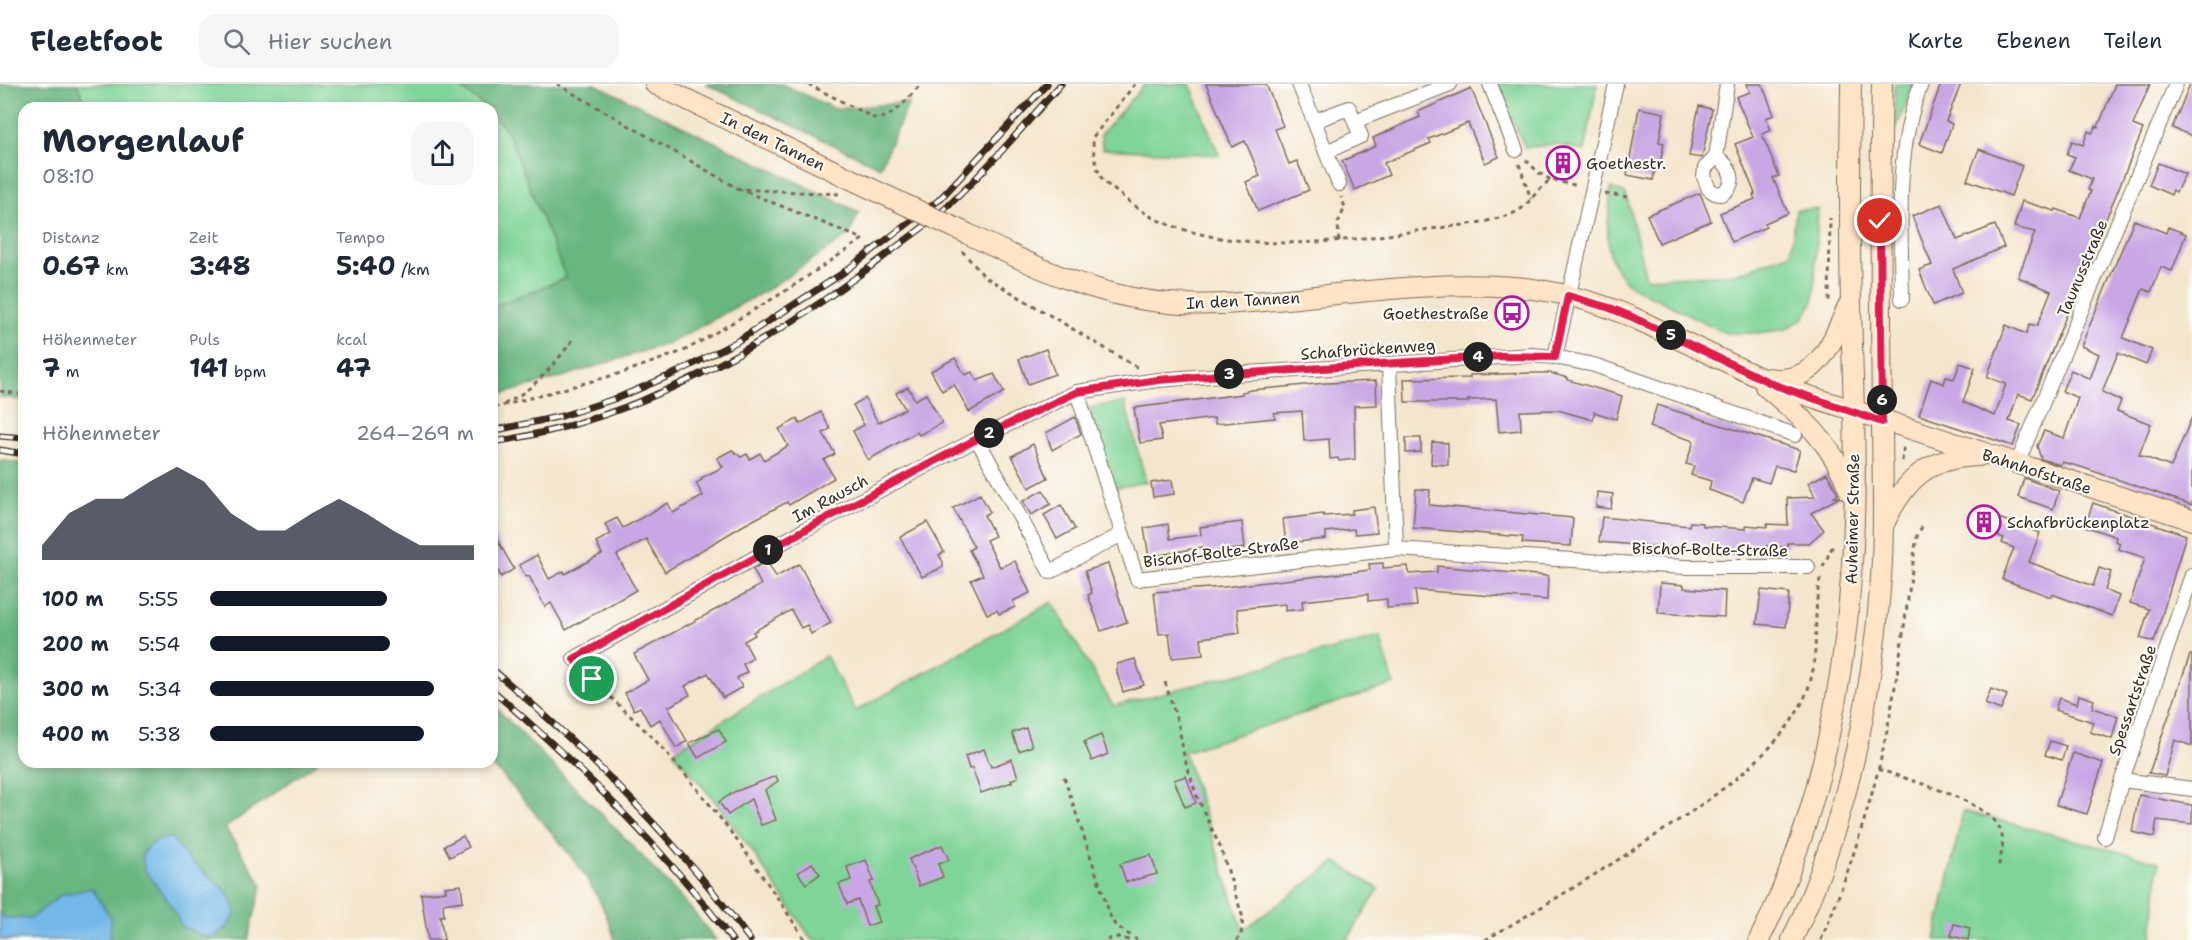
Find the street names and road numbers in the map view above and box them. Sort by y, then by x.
street label: In den Tannen [717,107,829,176]
street label: Taunusstraße [2053,216,2112,320]
street label: In den Tannen [1186,287,1301,314]
street label: Schafbrückenweg [1300,334,1436,365]
street label: Bahnhofstraße [1979,444,2094,499]
street label: Auheimer Straße [1841,454,1864,585]
street label: Im Rausch [789,470,872,527]
street label: Bischof-Bolte-Straße [1142,533,1300,572]
street label: Bischof-Bolte-Straße [1632,538,1788,561]
street label: Spessartstraße [2104,642,2161,758]

